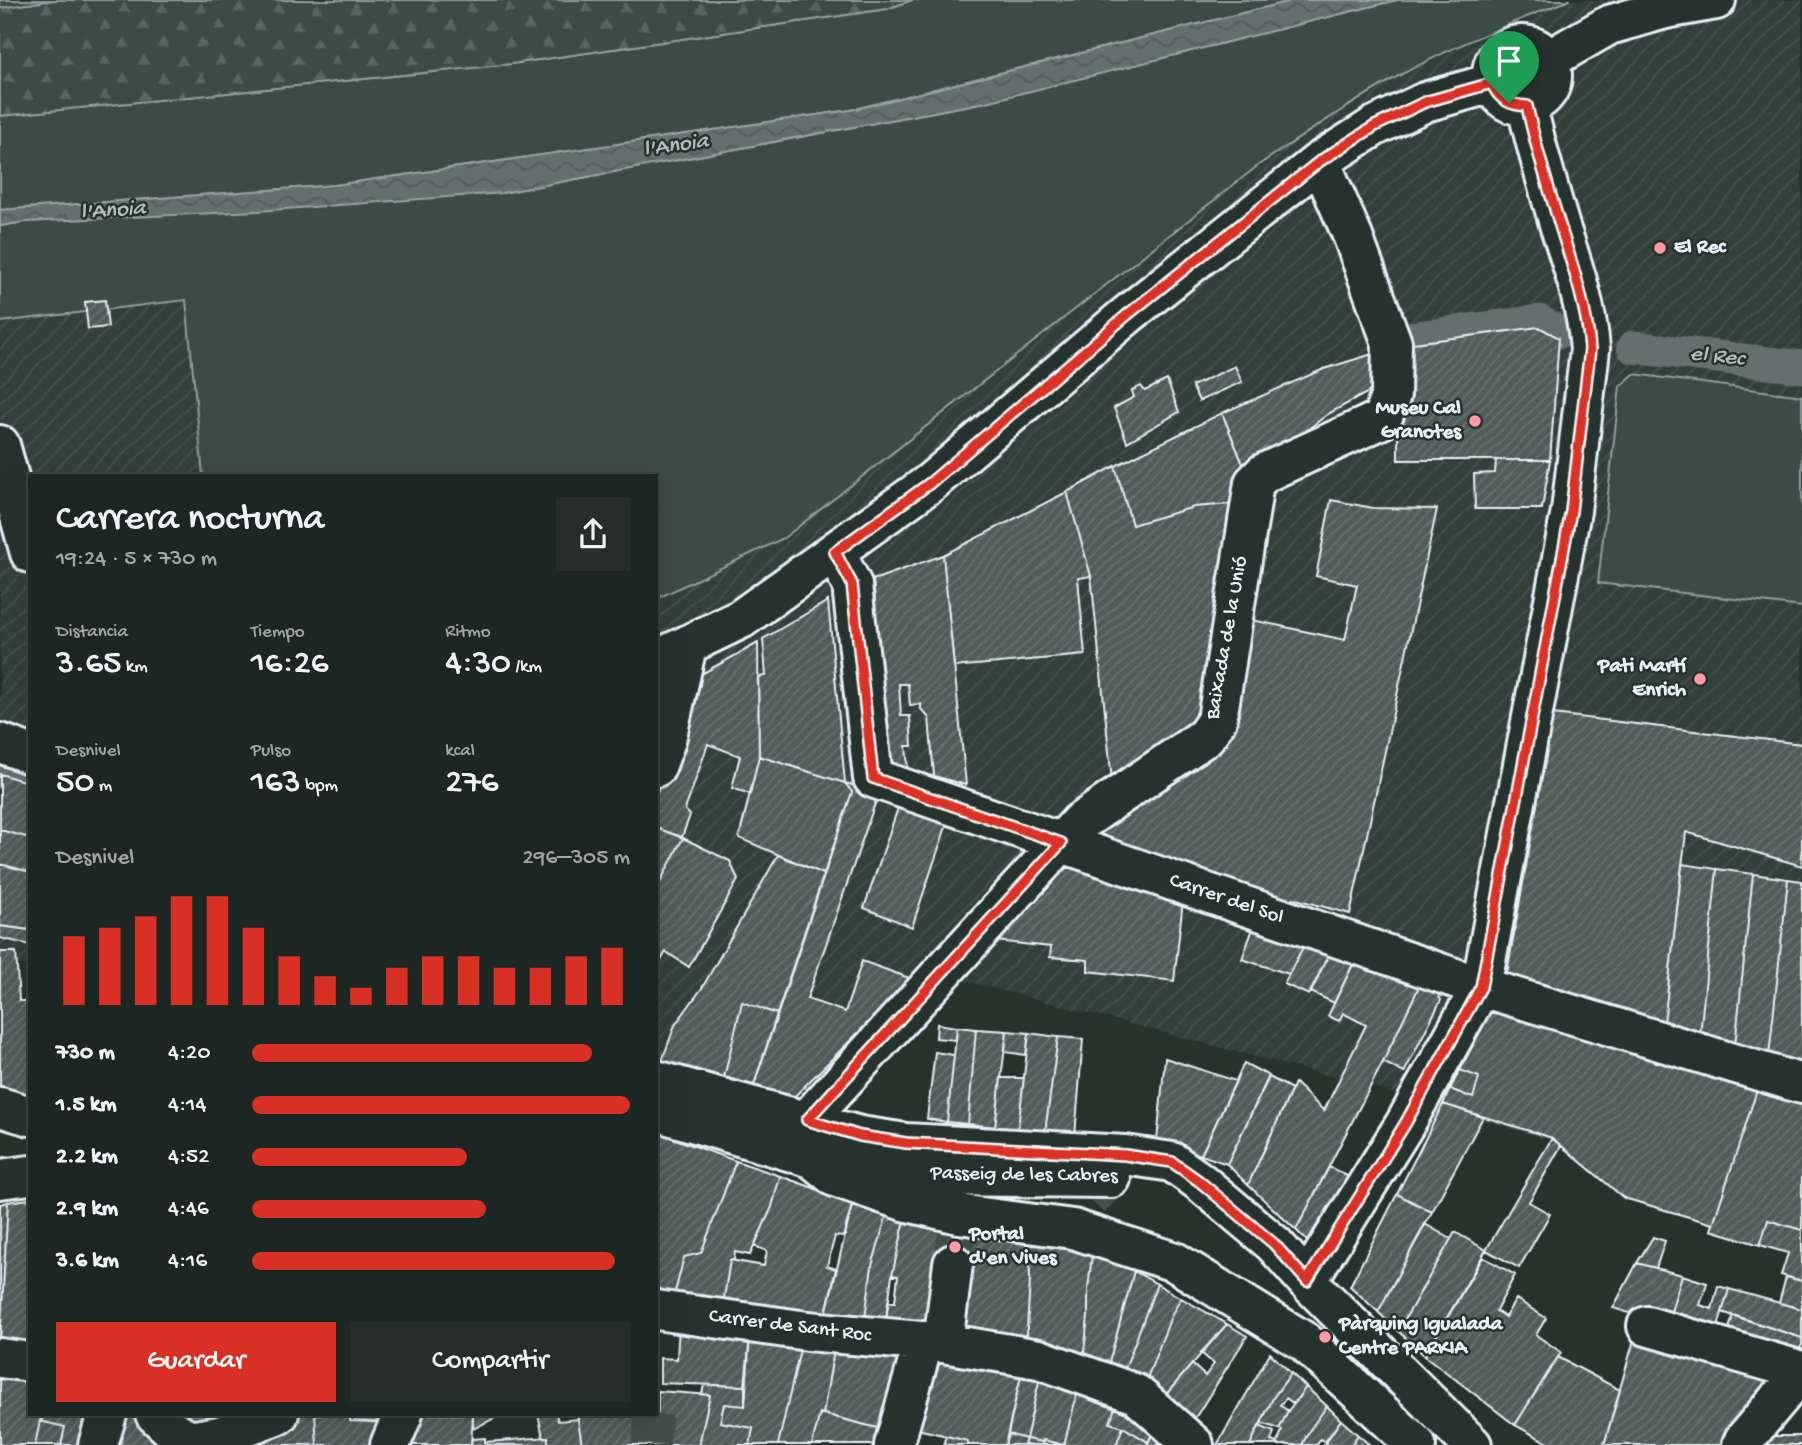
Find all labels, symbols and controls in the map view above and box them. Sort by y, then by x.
pin [1479,31,1539,103]
icon: arrive [1490,42,1528,80]
water label: l'Anoia [642,128,711,164]
water label: l'Anoia [80,195,148,227]
place label: El Rec [1674,236,1728,261]
marker: El Rec [1652,240,1668,256]
water label: el Rec [1689,341,1747,373]
place label: Museu Cal Granotes [1376,397,1462,446]
marker: Museu Cal Granotes [1467,413,1483,429]
button: share [556,497,630,571]
text: Carrera nocturna [56,498,324,542]
text: 19:24 · 5 × 730 m [56,546,217,573]
street label: Baixada de la Unió [1201,554,1255,723]
text: Distancia [56,621,128,644]
text: Tiempo [251,621,305,644]
text: Ritmo [445,621,491,644]
text: 3.65 [56,644,121,685]
text: 16:26 [251,644,328,685]
text: 4:30 [445,644,511,685]
place label: Pati Martí Enrich [1597,655,1687,704]
text: km [121,656,148,679]
text: /km [511,656,542,679]
marker: Pati Martí Enrich [1692,671,1708,687]
text: Desnivel [56,740,121,763]
text: Pulso [251,740,291,763]
text: kcal [445,740,475,763]
text: 50 [56,763,94,804]
text: 163 [251,763,301,804]
text: 276 [445,763,498,804]
text: m [94,775,112,798]
text: bpm [301,775,338,798]
text: Desnivel [56,845,134,872]
text: 296–305 m [523,845,630,872]
street label: Carrer del Sol [1166,869,1286,931]
text: 730 m [56,1040,115,1067]
text: 4:20 [168,1040,210,1067]
text: 1.5 km [56,1092,117,1119]
text: 4:14 [168,1092,206,1119]
text: 2.2 km [56,1144,118,1171]
text: 4:52 [168,1144,209,1171]
street label: Passeig de les Cabres [929,1162,1119,1190]
text: 2.9 km [56,1196,118,1223]
text: 4:46 [168,1196,209,1223]
place label: Portal d'en Vives [968,1223,1058,1272]
marker: Portal d'en Vives [947,1239,963,1255]
text: 3.6 km [56,1248,119,1275]
text: 4:16 [168,1248,207,1275]
street label: Carrer de Sant Roc [707,1305,873,1349]
place label: Pàrquing Igualada Centre PARKIA [1338,1313,1504,1362]
button: Guardar [56,1322,336,1402]
button: Compartir [350,1322,630,1402]
marker: Pàrquing Igualada Centre PARKIA [1317,1329,1333,1345]

